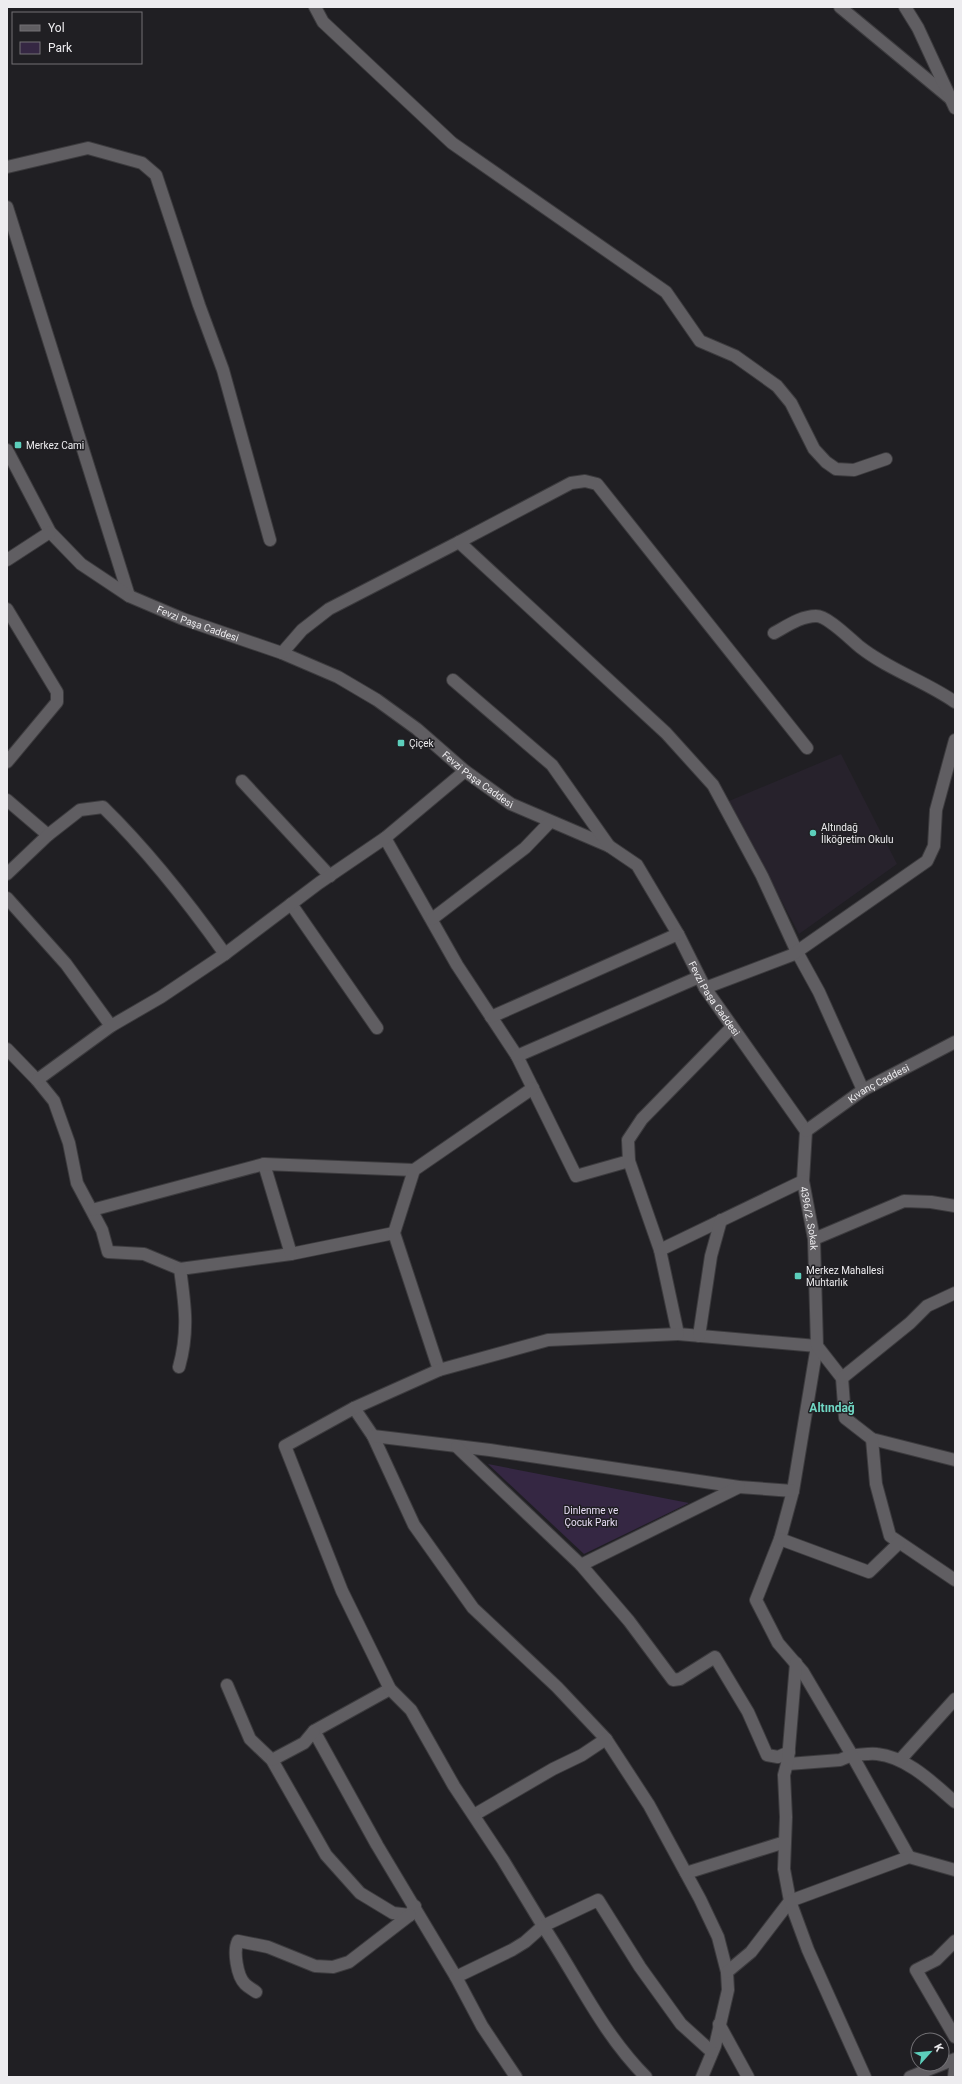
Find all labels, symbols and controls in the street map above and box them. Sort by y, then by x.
legend [12,12,142,64]
text: Yol [48,21,65,35]
text: Park [48,41,73,55]
marker: Merkez Cami [13,440,23,450]
place label: Merkez Cami [26,440,84,451]
street label: Fevzi Paşa Caddesi [155,603,240,643]
marker: Çiçek [396,738,406,748]
place label: Çiçek [409,738,434,749]
street label: Fevzi Paşa Caddesi [440,749,515,810]
place label: Altındağ İlköğretim Okulu [821,822,894,845]
marker: Altındağ İlköğretim Okulu [808,828,818,838]
street label: Fevzi Paşa Caddesi [687,959,742,1038]
street label: Kıvanç Caddesi [846,1062,911,1105]
street label: 4396/2. Sokak [799,1185,820,1251]
place label: Merkez Mahallesi Muhtarlık [806,1265,884,1288]
marker: Merkez Mahallesi Muhtarlık [793,1271,803,1281]
district label: Altındağ [809,1401,855,1415]
park label: Dinlenme ve Çocuk Parkı [564,1505,618,1528]
north arrow [910,2032,950,2072]
text: K [931,2042,946,2055]

